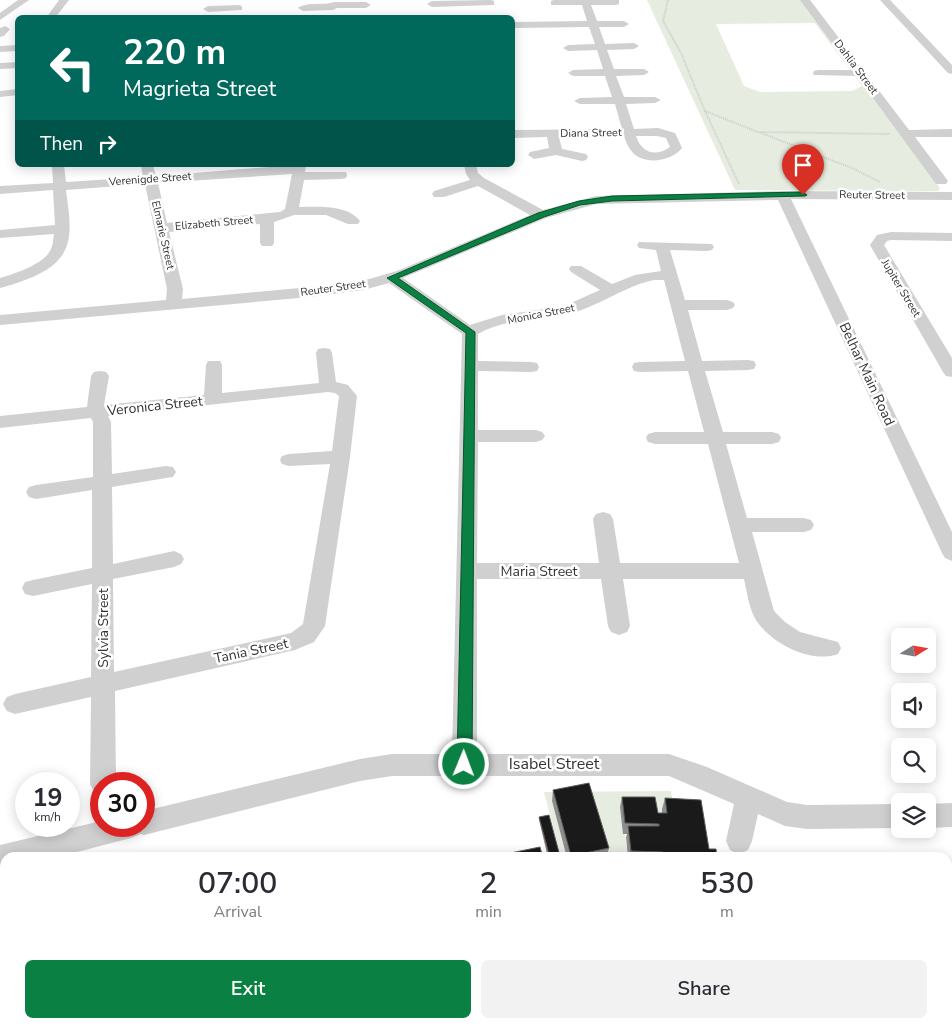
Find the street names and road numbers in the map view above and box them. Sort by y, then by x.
street label: Dahlia Street [831,37,882,97]
street label: Diana Street [560,125,622,141]
street label: Verenigde Street [107,169,192,189]
street label: Reuter Street [839,187,905,203]
street label: Elmarie Street [148,199,178,271]
street label: Elizabeth Street [174,212,254,234]
street label: Jupiter Street [877,255,924,320]
street label: Reuter Street [299,276,367,300]
street label: Monica Street [506,300,576,328]
street label: Belhar Main Road [835,319,899,429]
street label: Veronica Street [105,392,204,421]
street label: Maria Street [501,562,578,581]
street label: Sylvia Street [94,588,113,668]
street label: Tania Street [212,634,290,668]
street label: Isabel Street [509,753,600,775]

